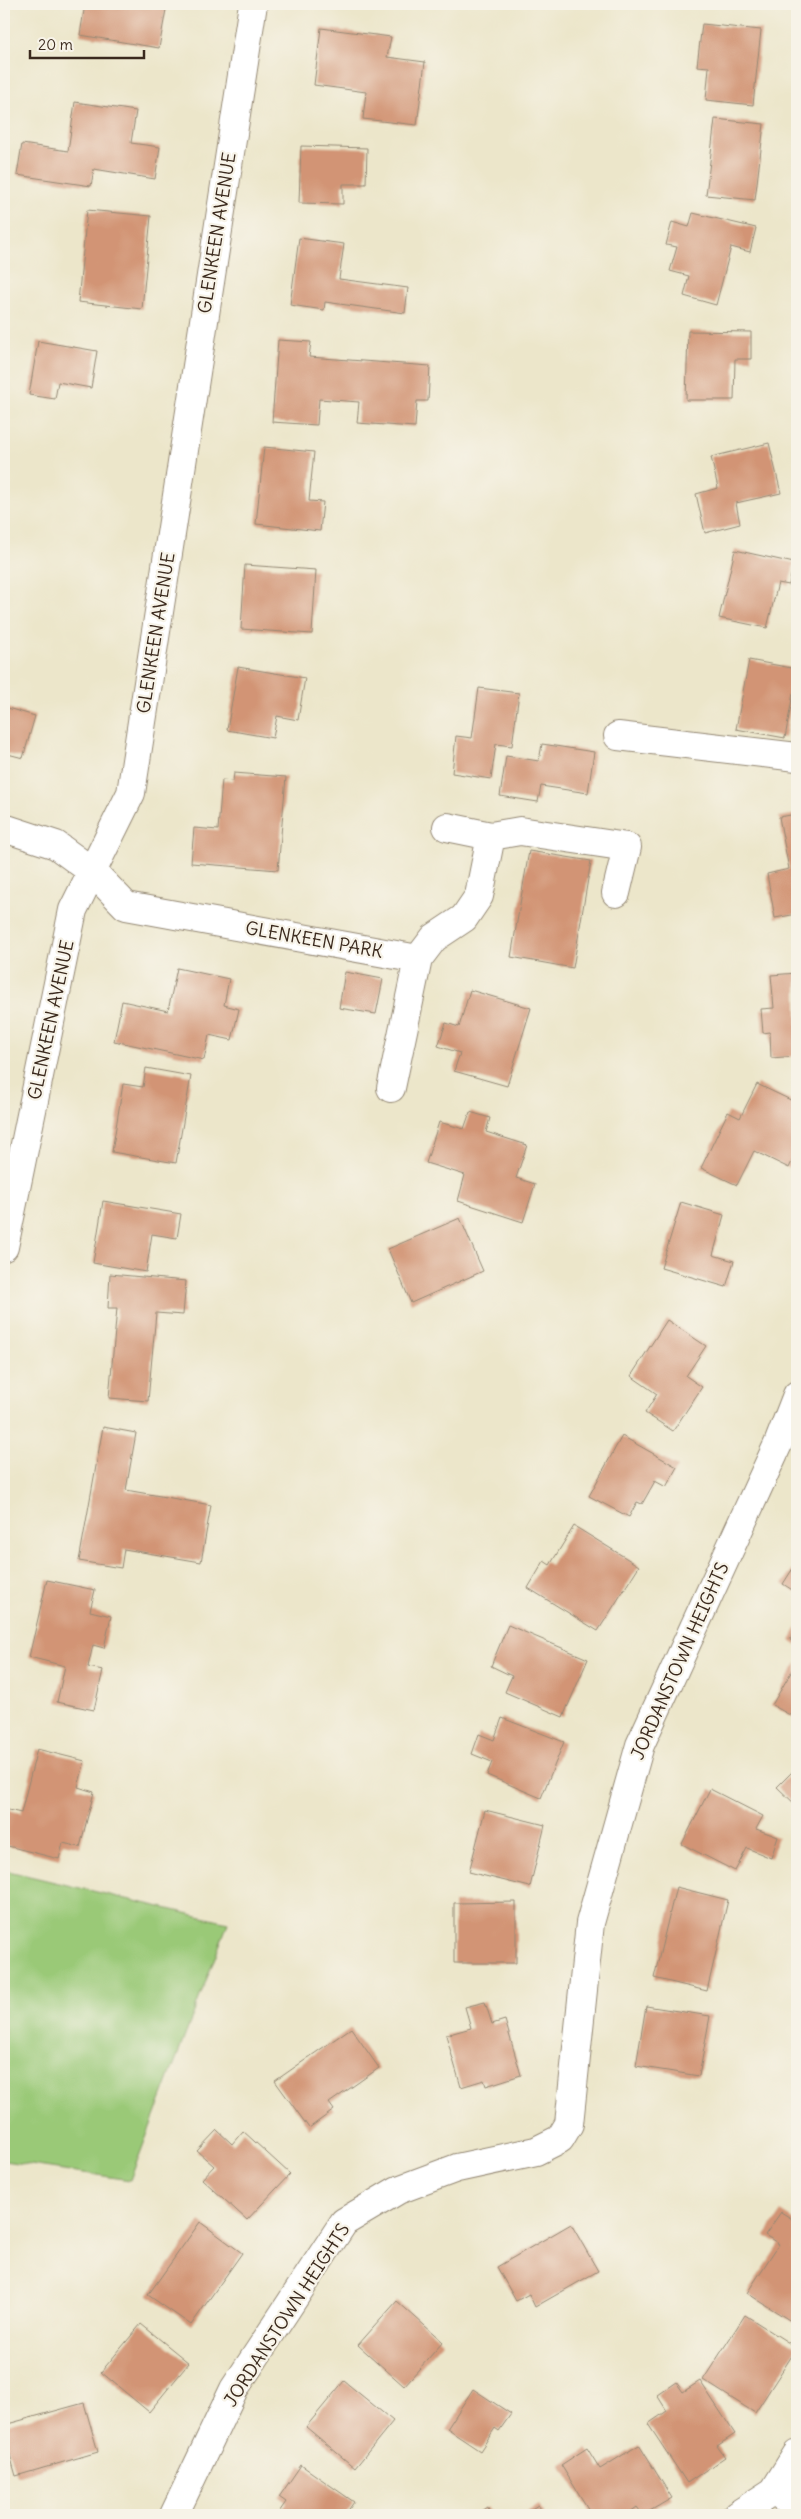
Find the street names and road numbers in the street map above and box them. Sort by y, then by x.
street label: GLENKEEN AVENUE [192,151,241,315]
street label: GLENKEEN AVENUE [131,551,180,715]
street label: GLENKEEN PARK [244,916,385,963]
street label: GLENKEEN AVENUE [22,938,79,1102]
street label: JORDANSTOWN HEIGHTS [626,1558,734,1763]
street label: JORDANSTOWN HEIGHTS [219,2219,354,2411]

